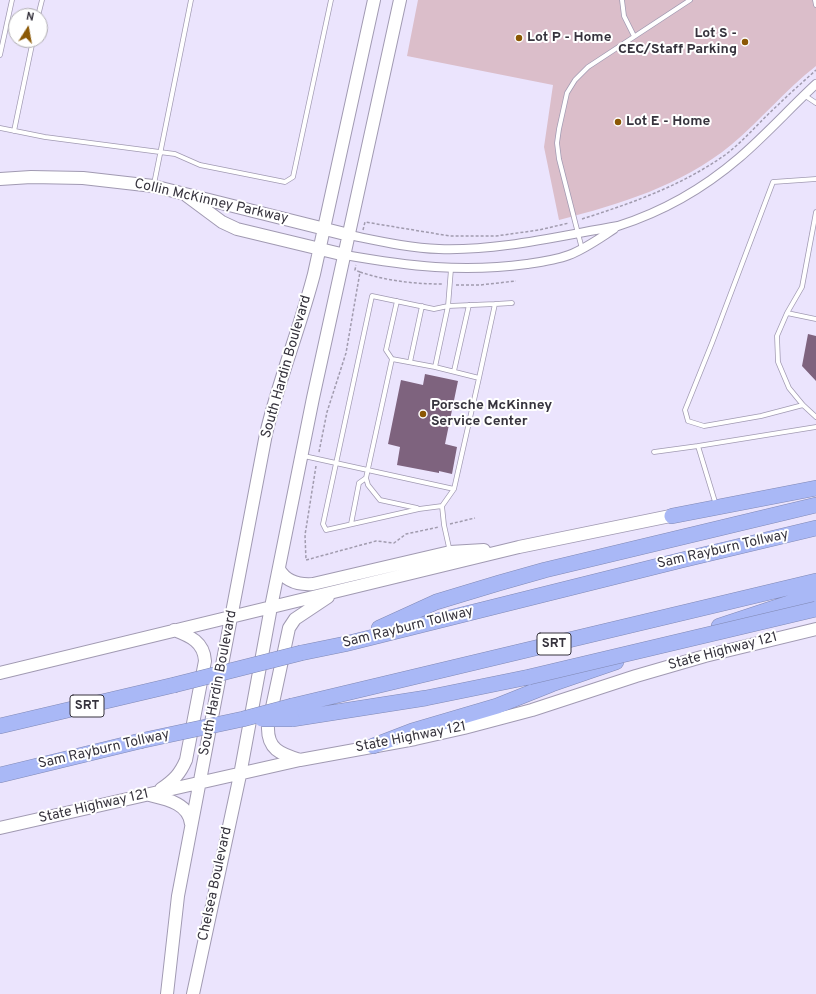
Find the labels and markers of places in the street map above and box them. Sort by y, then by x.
place label: Lot S - CEC/Staff Parking [618,26,737,58]
place label: Lot P - Home [527,30,611,46]
marker: Lot P - Home [514,33,524,43]
marker: Lot S - CEC/Staff Parking [740,37,750,47]
place label: Lot E - Home [626,114,710,130]
marker: Lot E - Home [613,117,623,127]
place label: Porsche McKinney Service Center [431,398,552,430]
marker: Porsche McKinney Service Center [418,409,428,419]

